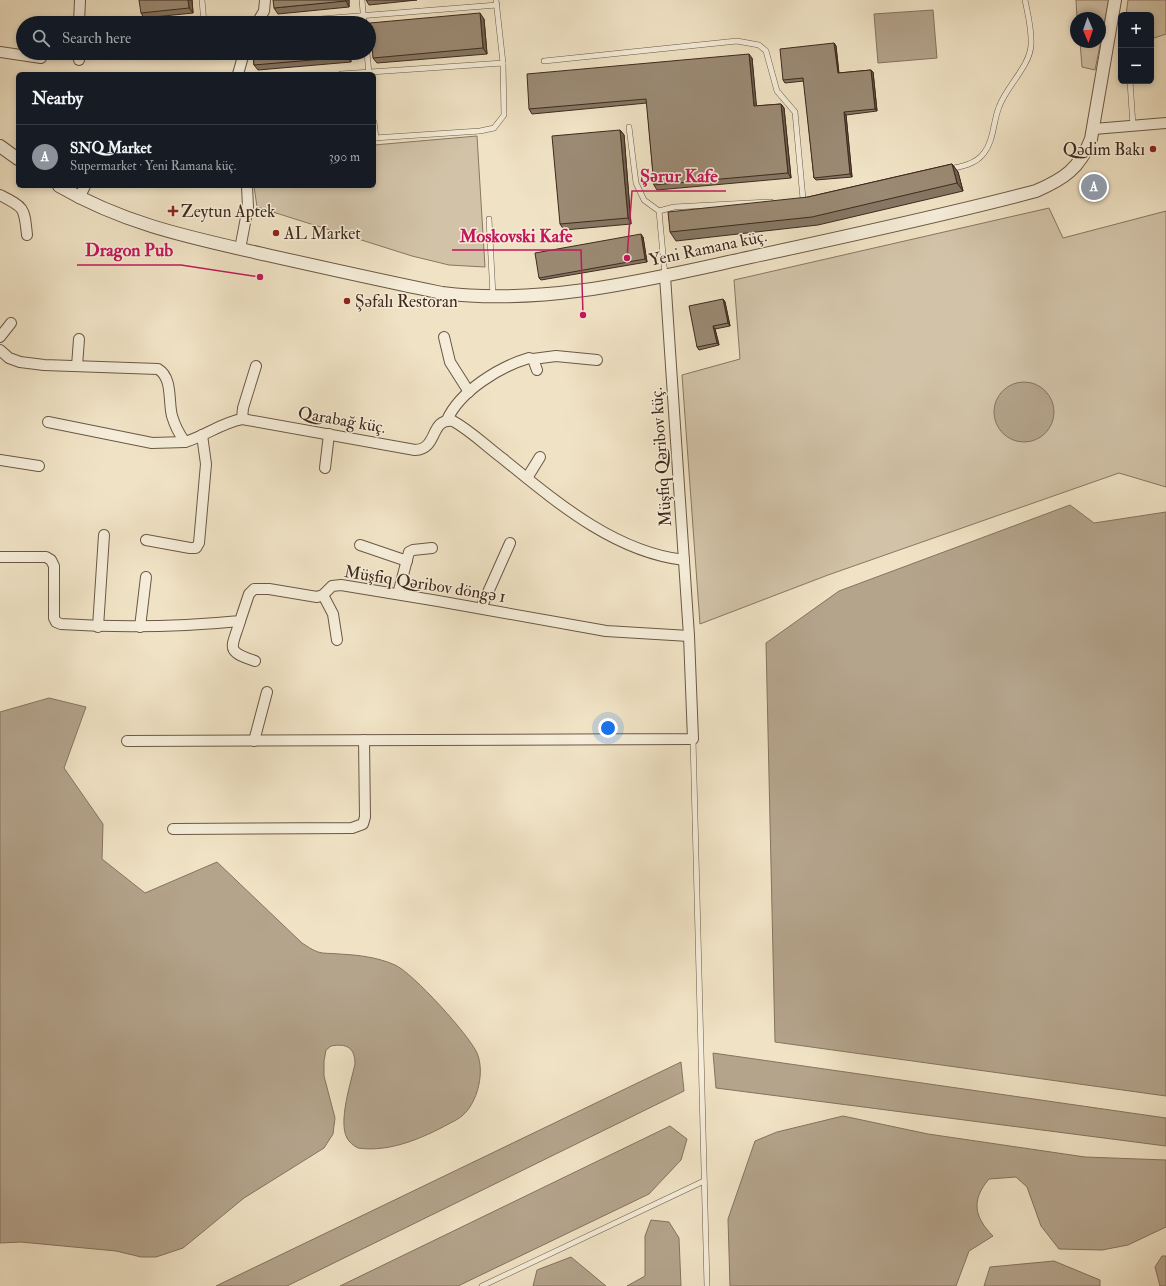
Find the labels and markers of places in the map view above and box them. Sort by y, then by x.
place label: Qədim Bakı [1063,139,1145,160]
marker: Qədim Bakı [1148,144,1158,154]
callout: Şərur Kafe [632,161,726,191]
pin: A [1081,172,1107,202]
place label: Zeytun Aptek [181,201,275,223]
marker: Zeytun Aptek [168,206,178,216]
callout: Moskovski Kafe [452,220,581,250]
place label: AL Market [283,223,361,244]
marker: AL Market [271,228,281,238]
callout: Dragon Pub [77,235,181,265]
place label: Şəfalı Restoran [355,291,458,312]
marker: Şəfalı Restoran [342,296,352,306]

